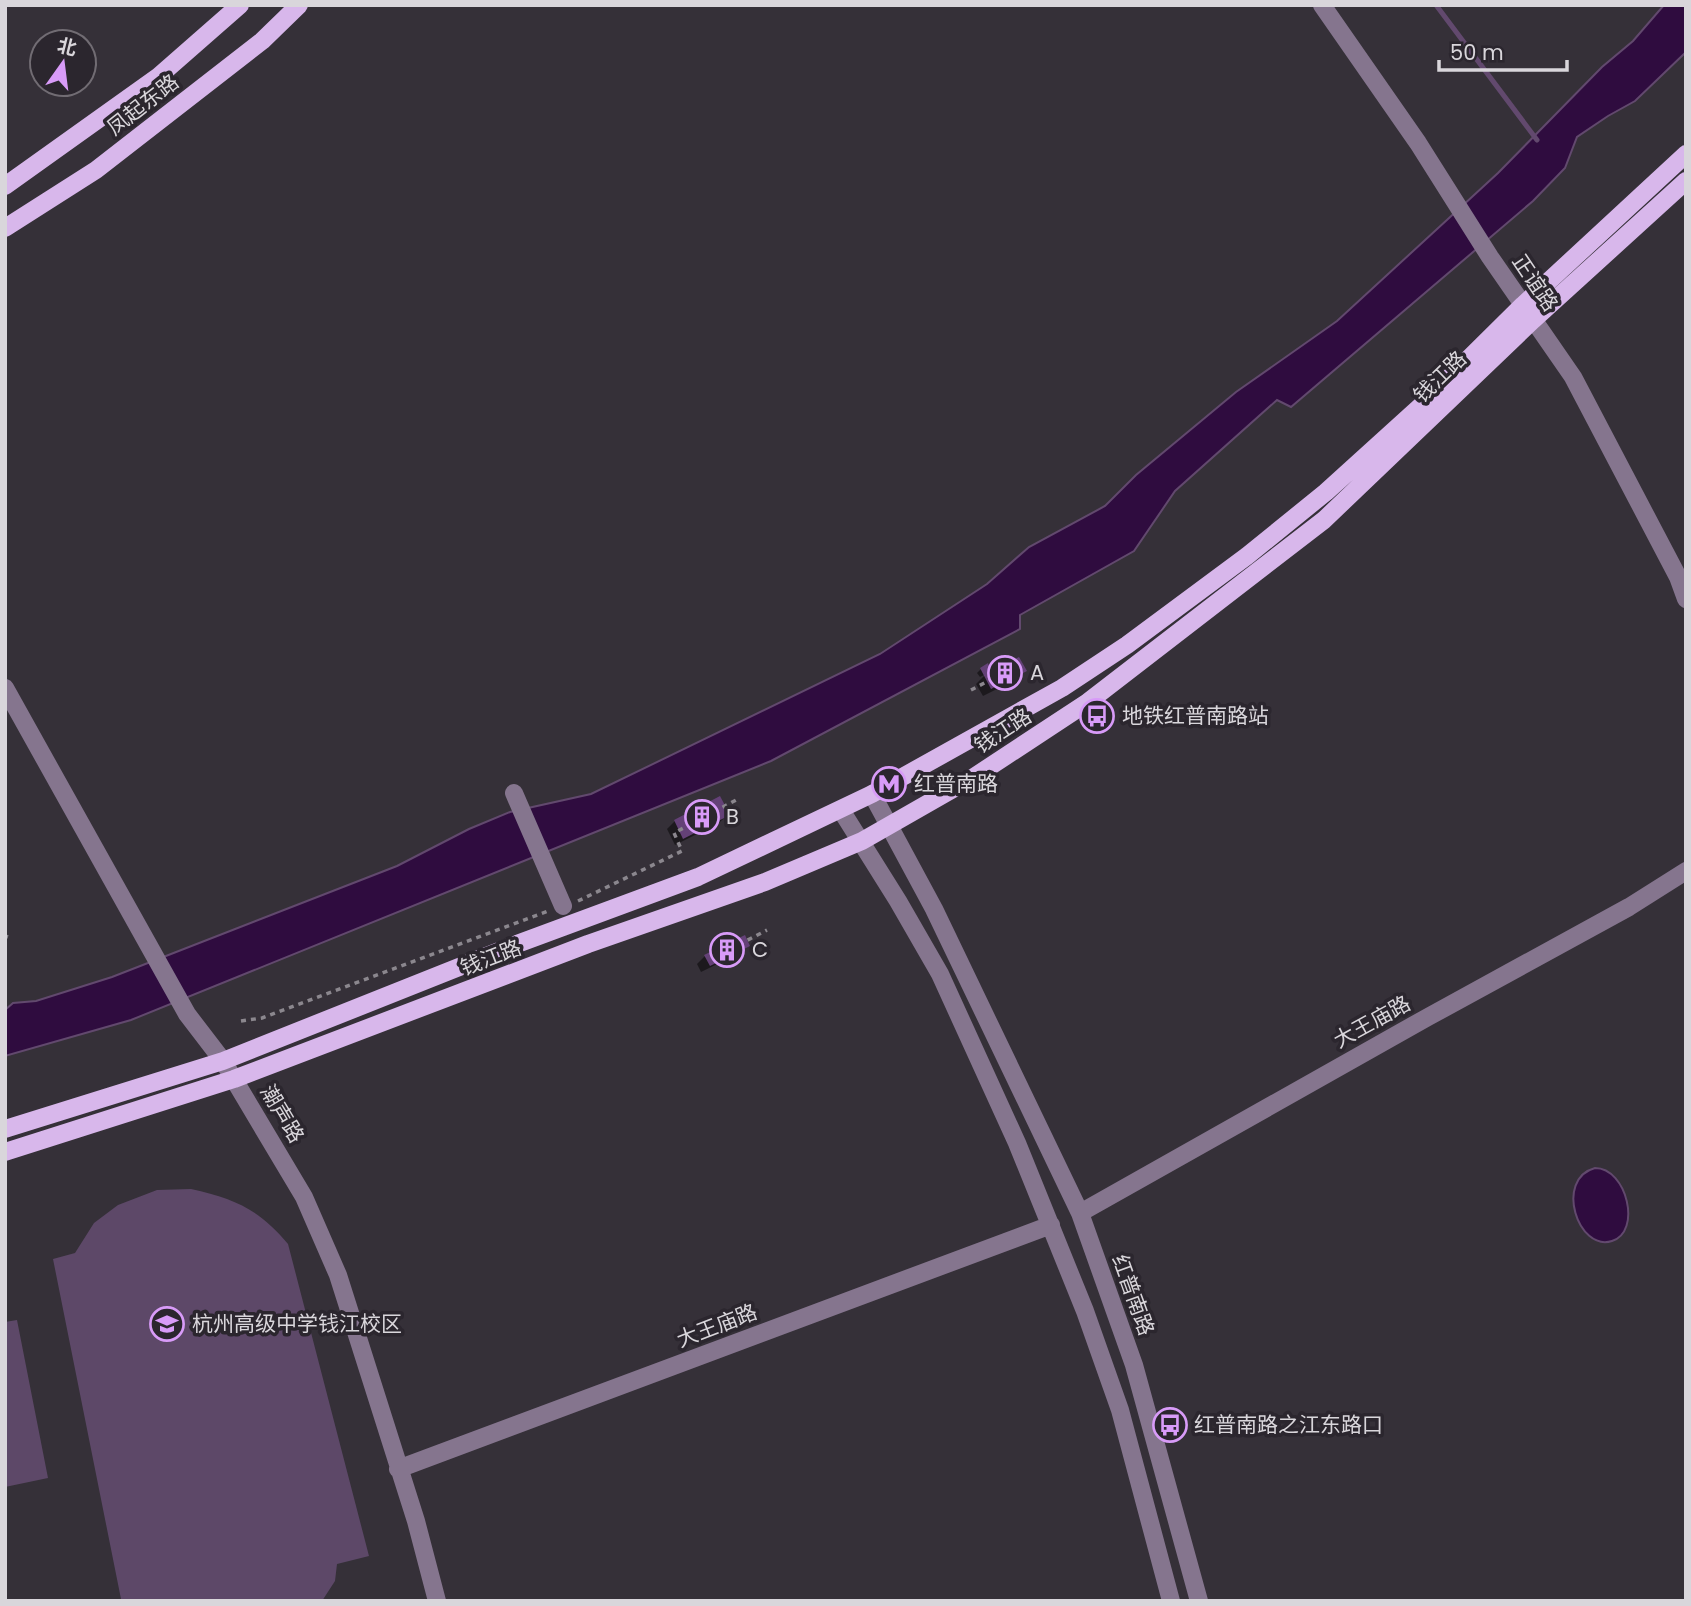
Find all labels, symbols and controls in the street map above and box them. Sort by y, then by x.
north arrow [28,28,98,98]
scale bar [1439,28,1567,72]
text: 北 [55,32,79,62]
text: 50 m [1450,38,1504,67]
street label: 凤起东路 [101,67,185,142]
street label: 正谊路 [1506,248,1565,317]
street label: 钱江路 [1407,344,1472,409]
building icon: A [986,654,1024,692]
place label: A [1030,658,1044,687]
bus stop icon: 地铁红普南路站 [1078,697,1116,735]
street label: 钱江路 [968,701,1037,760]
place label: 地铁红普南路站 [1122,701,1269,730]
metro station icon: 红普南路 [870,765,908,803]
place label: 红普南路 [914,769,998,798]
building icon: B [683,798,721,836]
place label: B [726,802,739,831]
building icon: C [708,931,746,969]
street label: 钱江路 [456,933,525,982]
place label: C [752,935,768,964]
street label: 大王庙路 [1328,989,1416,1055]
street label: 潮声路 [254,1079,311,1148]
street label: 红普南路 [1105,1250,1161,1339]
street label: 大王庙路 [672,1297,761,1354]
school or university icon: 杭州高级中学钱江校区 [148,1305,186,1343]
place label: 杭州高级中学钱江校区 [192,1309,402,1338]
bus stop icon: 红普南路之江东路口 [1151,1406,1189,1444]
place label: 红普南路之江东路口 [1194,1410,1383,1439]

